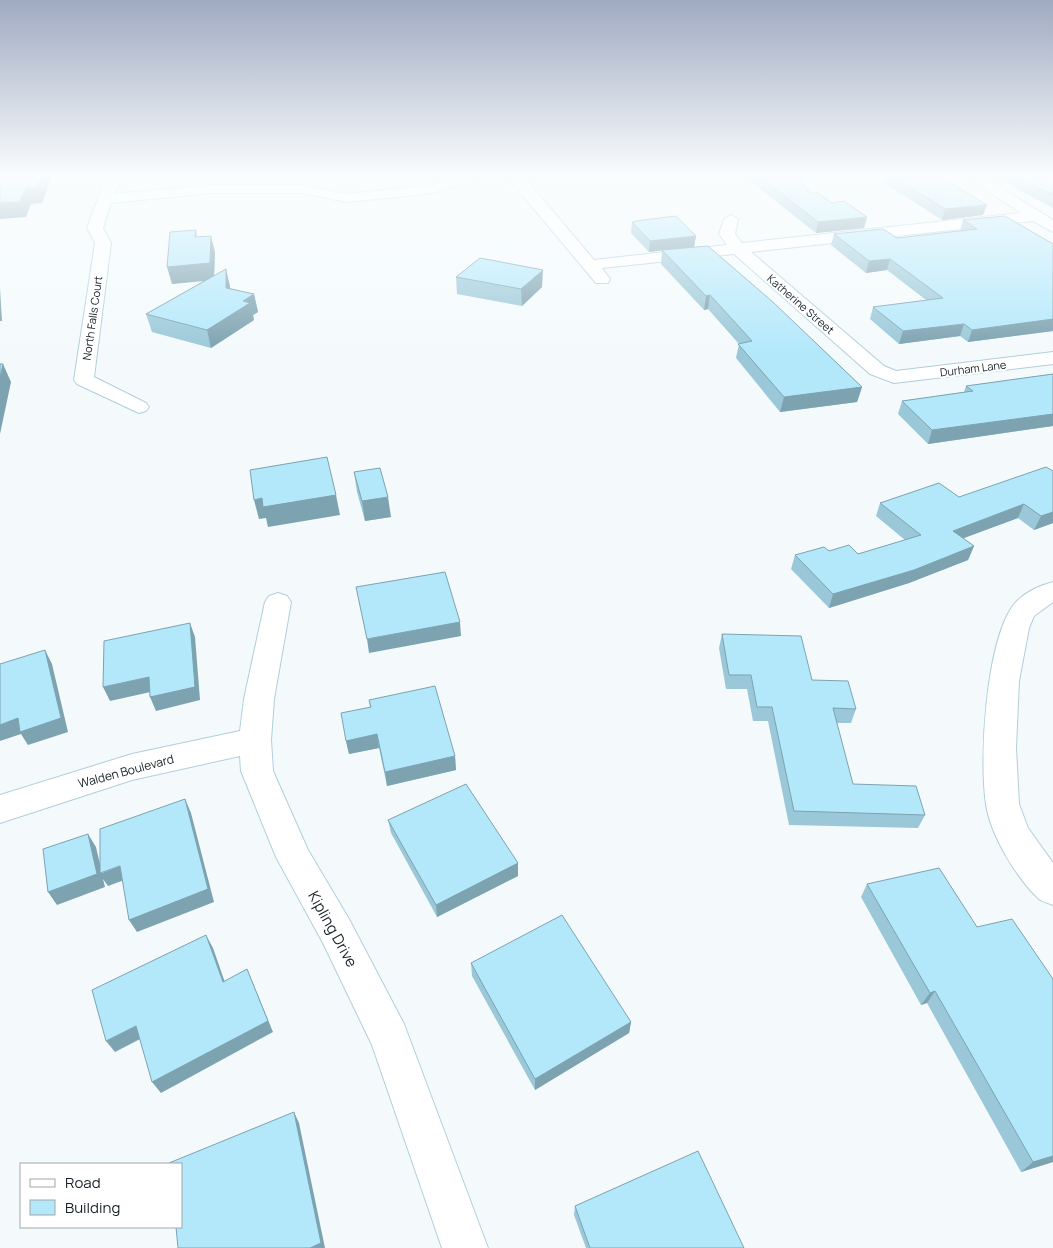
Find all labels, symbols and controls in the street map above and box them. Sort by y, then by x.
street label: Katherine Street [764,271,838,337]
street label: North Falls Court [79,275,105,361]
street label: Durham Lane [939,356,1008,380]
street label: Walden Boulevard [76,750,176,792]
street label: Kipling Drive [303,887,363,971]
legend [20,1163,182,1228]
text: Road [65,1172,101,1193]
text: Building [65,1197,120,1218]

